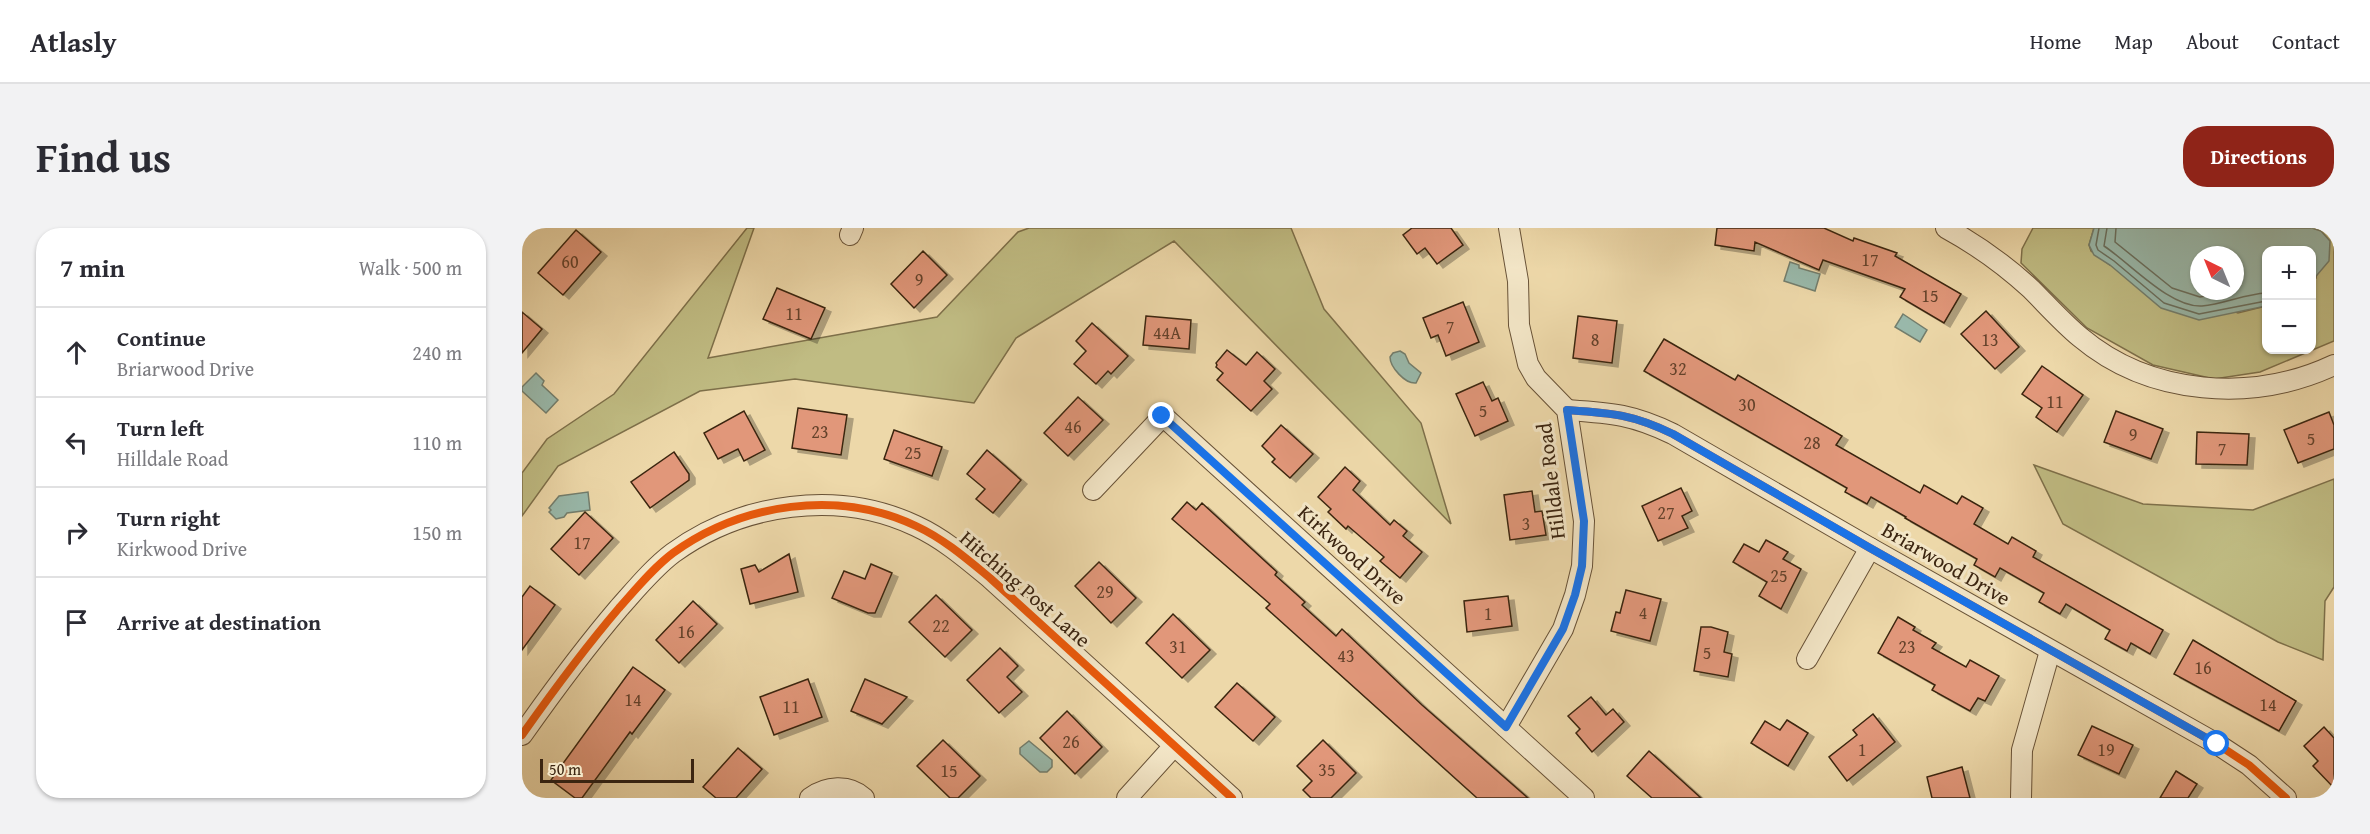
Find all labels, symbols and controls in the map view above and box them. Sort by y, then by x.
text: Atlasly [30,21,117,62]
text: Home [2030,26,2081,57]
text: Map [2114,26,2153,57]
text: About [2186,26,2239,57]
text: Contact [2272,26,2340,57]
text: Find us [36,126,171,187]
button: Directions [2183,126,2334,187]
house number: 17 [1861,246,1879,273]
north arrow [2190,246,2244,300]
map controls [2262,246,2316,354]
button: + [2262,246,2316,300]
text: 7 min [60,248,125,287]
house number: 60 [561,248,579,275]
text: Walk · 500 m [359,253,462,282]
house number: 9 [915,266,923,293]
house number: 15 [1921,282,1939,309]
house number: 11 [785,300,803,327]
button: − [2262,300,2316,354]
house number: 7 [1446,313,1454,340]
house number: 44A [1153,319,1181,346]
text: Continue [117,322,206,354]
house number: 8 [1591,326,1599,353]
house number: 13 [1981,326,1999,353]
icon: ahead [60,336,93,369]
text: 240 m [412,338,462,367]
text: Briarwood Drive [117,354,254,383]
house number: 32 [1669,355,1687,382]
house number: 11 [2046,388,2064,415]
house number: 30 [1738,391,1756,418]
house number: 5 [1479,397,1487,424]
route end [1148,402,1174,428]
text: Turn left [117,412,204,444]
house number: 46 [1064,413,1082,440]
house number: 23 [811,418,829,445]
street label: Hilldale Road [1528,420,1573,541]
house number: 9 [2129,421,2137,448]
house number: 5 [2307,425,2315,452]
icon: left [60,426,93,459]
text: 110 m [412,428,462,457]
house number: 28 [1803,429,1821,456]
house number: 7 [2218,435,2226,462]
house number: 25 [904,439,922,466]
text: Hilldale Road [117,444,229,473]
street label: Kirkwood Drive [1291,497,1414,612]
house number: 27 [1657,499,1675,526]
text: Turn right [117,502,220,534]
house number: 3 [1522,510,1530,537]
street label: Briarwood Drive [1876,514,2016,613]
icon: right [60,516,93,549]
text: 150 m [412,518,462,547]
street label: Hitching Post Lane [953,523,1098,655]
house number: 17 [573,529,591,556]
text: Kirkwood Drive [117,534,247,563]
house number: 25 [1770,562,1788,589]
house number: 29 [1096,578,1114,605]
house number: 4 [1639,599,1647,626]
house number: 1 [1484,600,1492,627]
icon: arrive [60,606,93,639]
text: Arrive at destination [117,606,321,638]
house number: 22 [932,612,950,639]
house number: 16 [677,618,695,645]
house number: 31 [1169,633,1187,660]
house number: 23 [1898,633,1916,660]
house number: 5 [1703,639,1711,666]
house number: 43 [1337,642,1355,669]
house number: 16 [2194,654,2212,681]
house number: 14 [624,686,642,713]
house number: 14 [2259,691,2277,718]
house number: 11 [782,693,800,720]
house number: 26 [1062,728,1080,755]
route start [2203,730,2229,756]
house number: 1 [1858,736,1866,763]
house number: 19 [2097,736,2115,763]
scale bar [540,756,694,784]
house number: 35 [1318,756,1336,783]
text: 50 m [549,757,581,781]
house number: 15 [940,757,958,784]

